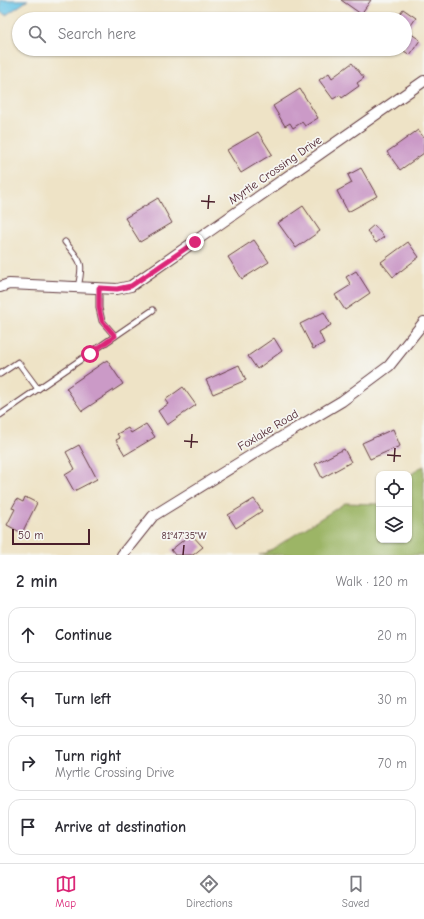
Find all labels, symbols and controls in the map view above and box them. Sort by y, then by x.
search box [12,12,412,56]
icon: search [26,23,48,45]
text: Search here [58,25,136,43]
street label: Myrtle Crossing Drive [226,133,324,207]
route end [186,233,204,251]
route start [81,345,99,363]
street label: Foxlake Road [235,406,301,454]
map controls [376,471,412,543]
button: locate [376,471,412,507]
button: layers [376,507,412,543]
scale bar [12,527,90,546]
text: 50 m [18,529,43,542]
text: 81°47'35"W [161,530,207,542]
text: 2 min [16,572,57,591]
text: Walk · 120 m [336,574,408,589]
icon: ahead [17,624,39,646]
text: Continue [55,626,112,644]
text: 20 m [377,628,407,643]
icon: left [17,688,39,710]
text: Turn left [55,690,111,708]
text: 30 m [377,692,407,707]
text: Turn right [55,747,121,765]
icon: right [17,752,39,774]
text: 70 m [378,756,407,771]
text: Myrtle Crossing Drive [55,765,174,780]
icon: arrive [17,816,39,838]
text: Arrive at destination [55,818,186,836]
tab: Map [55,873,77,910]
tab: Directions [186,873,233,910]
tab: Saved [342,873,369,910]

